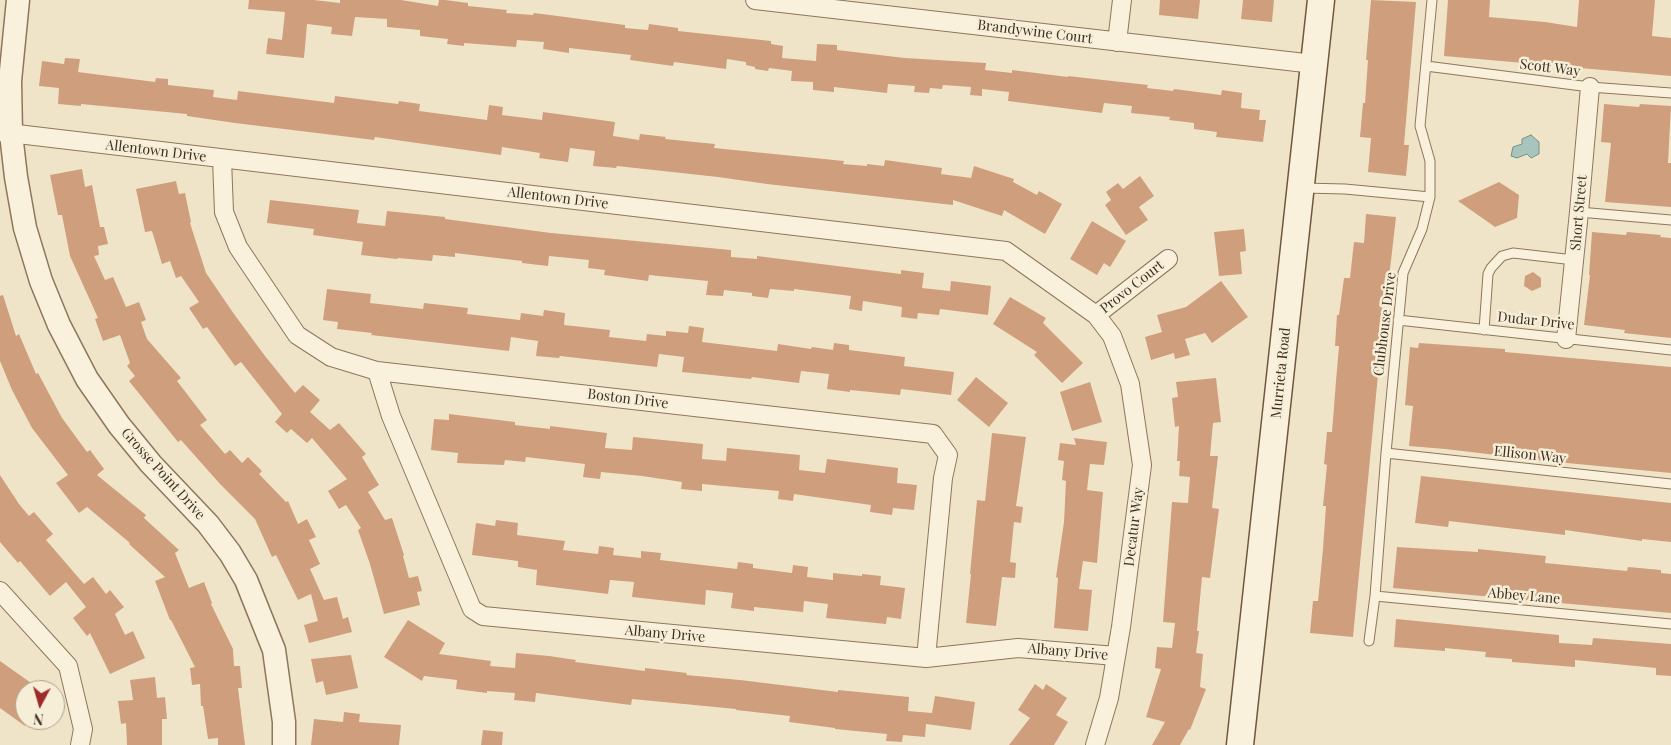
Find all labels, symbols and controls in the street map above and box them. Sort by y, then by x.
street label: Brandywine Court [976,17,1094,47]
street label: Scott Way [1519,56,1581,80]
street label: Allentown Drive [105,136,207,166]
street label: Short Street [1567,175,1591,251]
street label: Allentown Drive [507,183,609,213]
street label: Provo Court [1097,257,1167,317]
street label: Clubhouse Drive [1370,271,1400,377]
street label: Dudar Drive [1497,309,1575,333]
street label: Murrieta Road [1268,327,1294,419]
street label: Boston Drive [587,386,669,412]
street label: Grosse Point Drive [117,425,209,523]
street label: Ellison Way [1493,443,1567,467]
street label: Decatur Way [1121,486,1147,568]
street label: Abbey Lane [1487,584,1561,608]
street label: Albany Drive [624,622,706,646]
street label: Albany Drive [1027,640,1109,664]
north arrow [15,680,65,730]
text: N [32,709,45,729]

